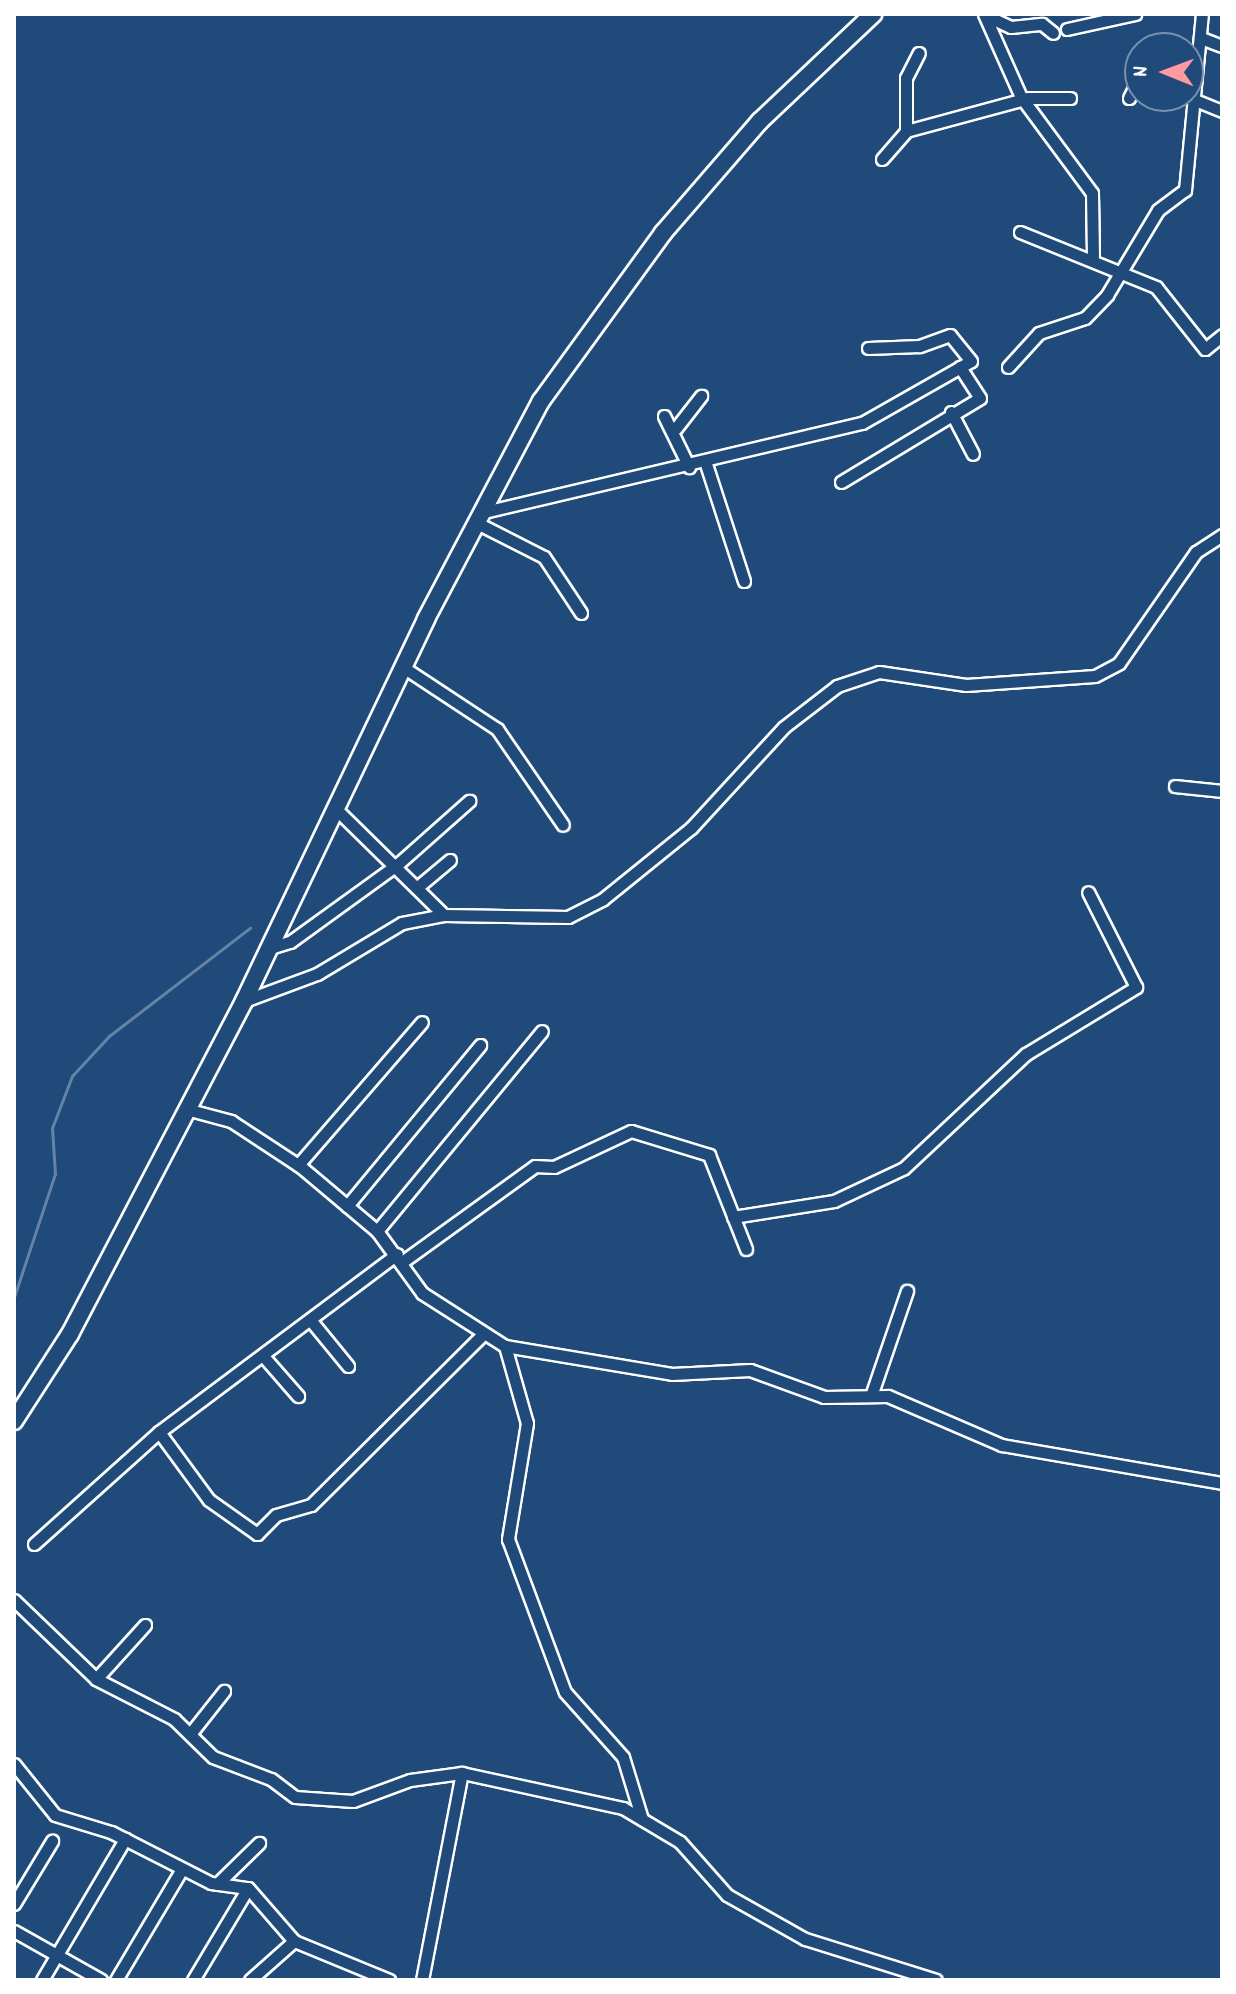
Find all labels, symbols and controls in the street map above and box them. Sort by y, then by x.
north arrow [1124,32,1204,112]
text: N [1126,66,1157,77]

